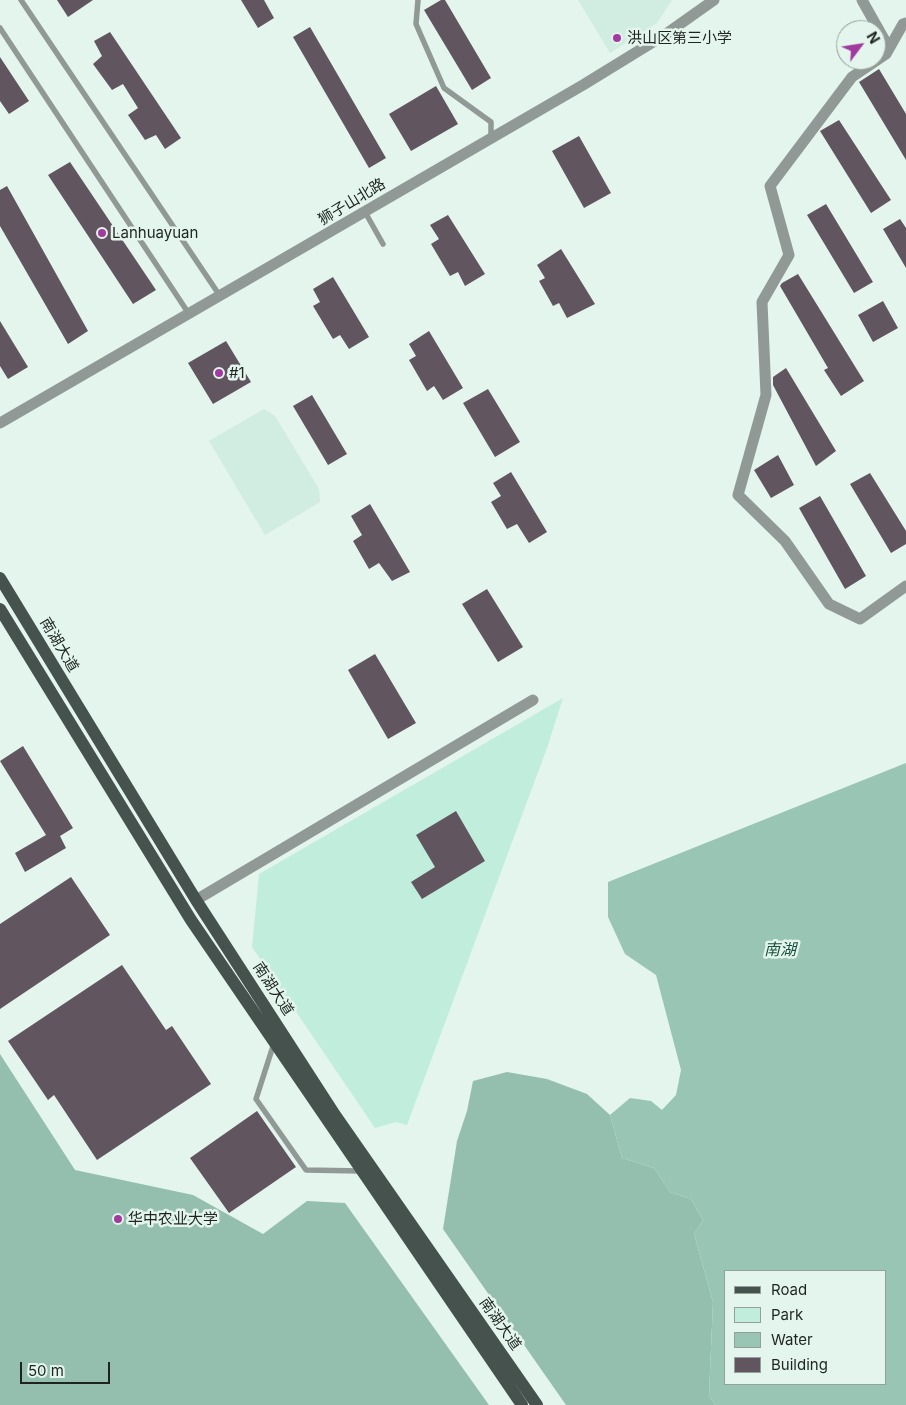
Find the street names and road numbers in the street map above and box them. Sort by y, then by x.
street label: 狮子山北路 [315,175,389,229]
street label: 南湖大道 [36,615,82,675]
street label: 南湖大道 [249,959,297,1019]
street label: 南湖大道 [475,1294,525,1354]

